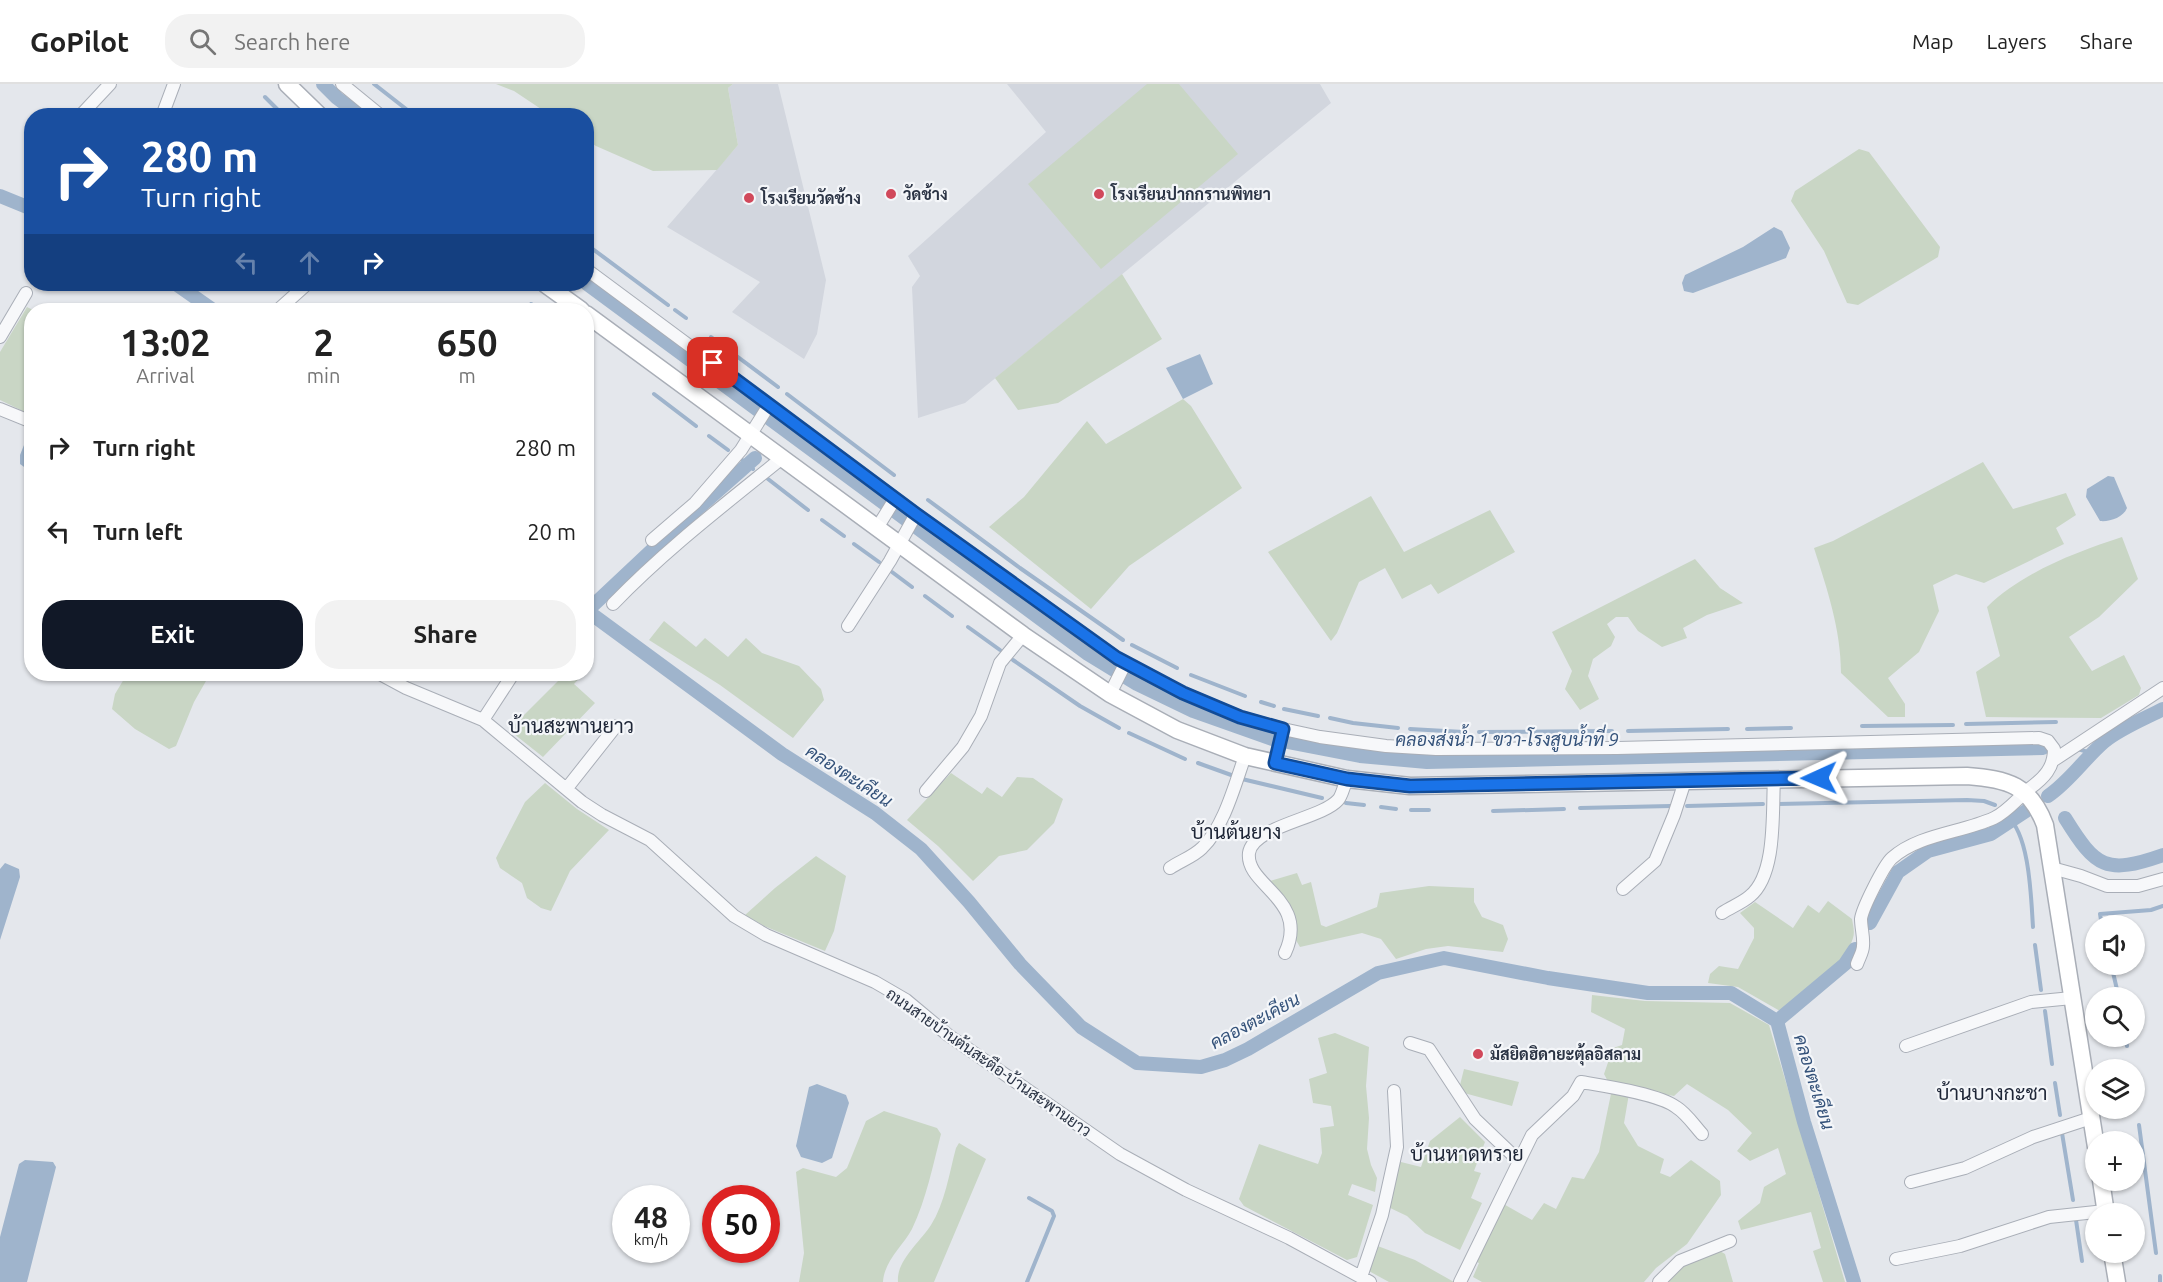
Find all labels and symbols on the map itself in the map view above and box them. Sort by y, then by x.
place label: วัดช้าง [903,183,948,203]
place label: โรงเรียนปากกรานพิทยา [1110,183,1271,203]
place label: โรงเรียนวัดช้าง [760,187,861,207]
marker: วัดช้าง [884,187,898,201]
marker: โรงเรียนปากกรานพิทยา [1092,187,1106,201]
marker: โรงเรียนวัดช้าง [742,191,756,205]
pin [687,337,738,388]
district label: บ้านสะพานยาว [508,714,634,737]
water label: คลองส่งน้ำ 1 ขวา-โรงสูบน้ำที่ 9 [1395,724,1619,753]
water label: คลองตะเคียน [803,738,898,811]
position arrow [1787,746,1851,810]
district label: บ้านต้นยาง [1191,820,1281,843]
street label: ถนนสายบ้านต้นสะตือ-บ้านสะพานยาว [883,983,1096,1140]
water label: คลองตะเคียน [1205,986,1303,1052]
water label: คลองตะเคียน [1791,1031,1841,1132]
place label: มัสยิดฮิดายะตุ้ลอิสลาม [1490,1043,1641,1066]
marker: มัสยิดฮิดายะตุ้ลอิสลาม [1471,1047,1485,1061]
district label: บ้านบางกะชา [1936,1081,2048,1104]
district label: บ้านหาดทราย [1410,1142,1524,1165]
speed limit sign: 50 [702,1185,780,1263]

